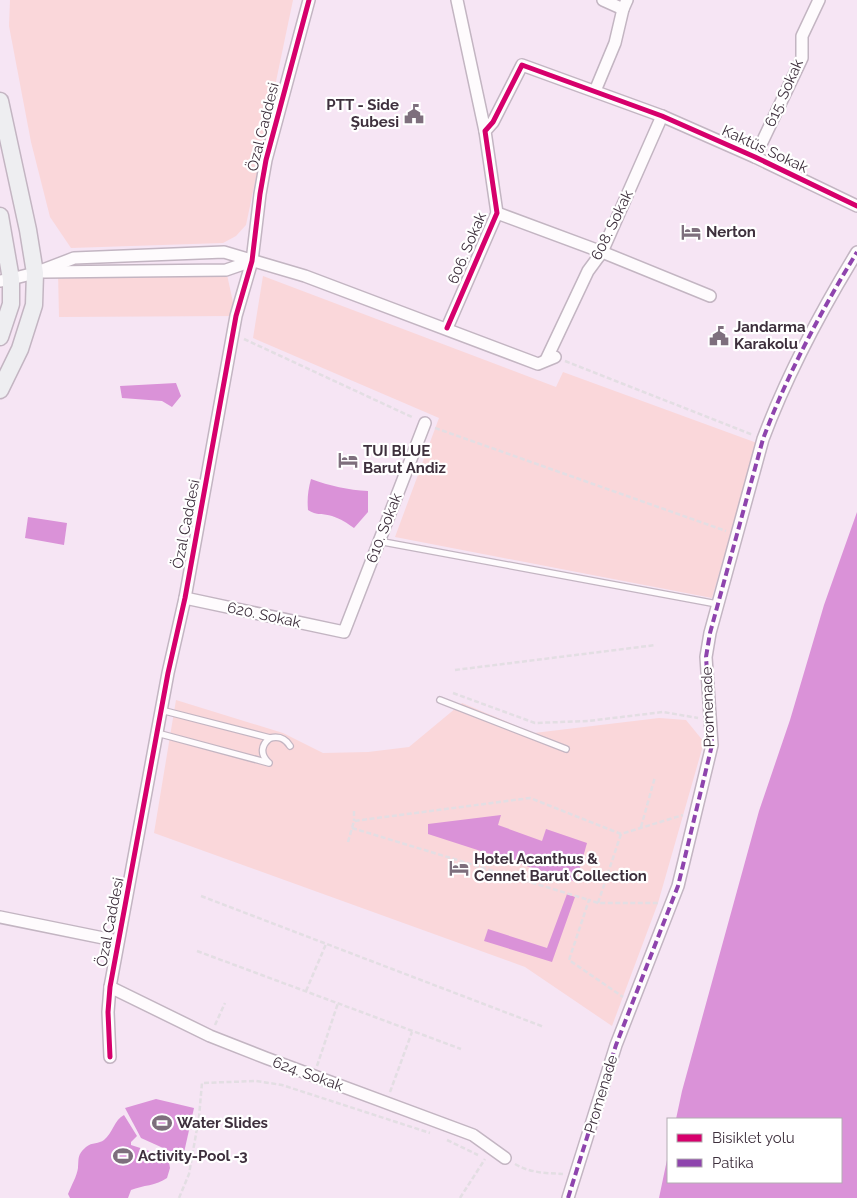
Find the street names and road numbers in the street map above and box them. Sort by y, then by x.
street label: 615. Sokak [761,56,807,130]
street label: Özal Caddesi [242,81,283,173]
street label: Kaktüs Sokak [719,121,811,177]
street label: 608. Sokak [587,187,637,263]
street label: 606. Sokak [444,209,490,287]
street label: Özal Caddesi [168,478,203,570]
street label: 610. Sokak [362,490,406,565]
street label: 620. Sokak [226,598,302,632]
street label: Promenade [698,666,718,748]
street label: Özal Caddesi [92,876,127,968]
street label: Promenade [581,1052,621,1135]
street label: 624. Sokak [270,1053,346,1095]

